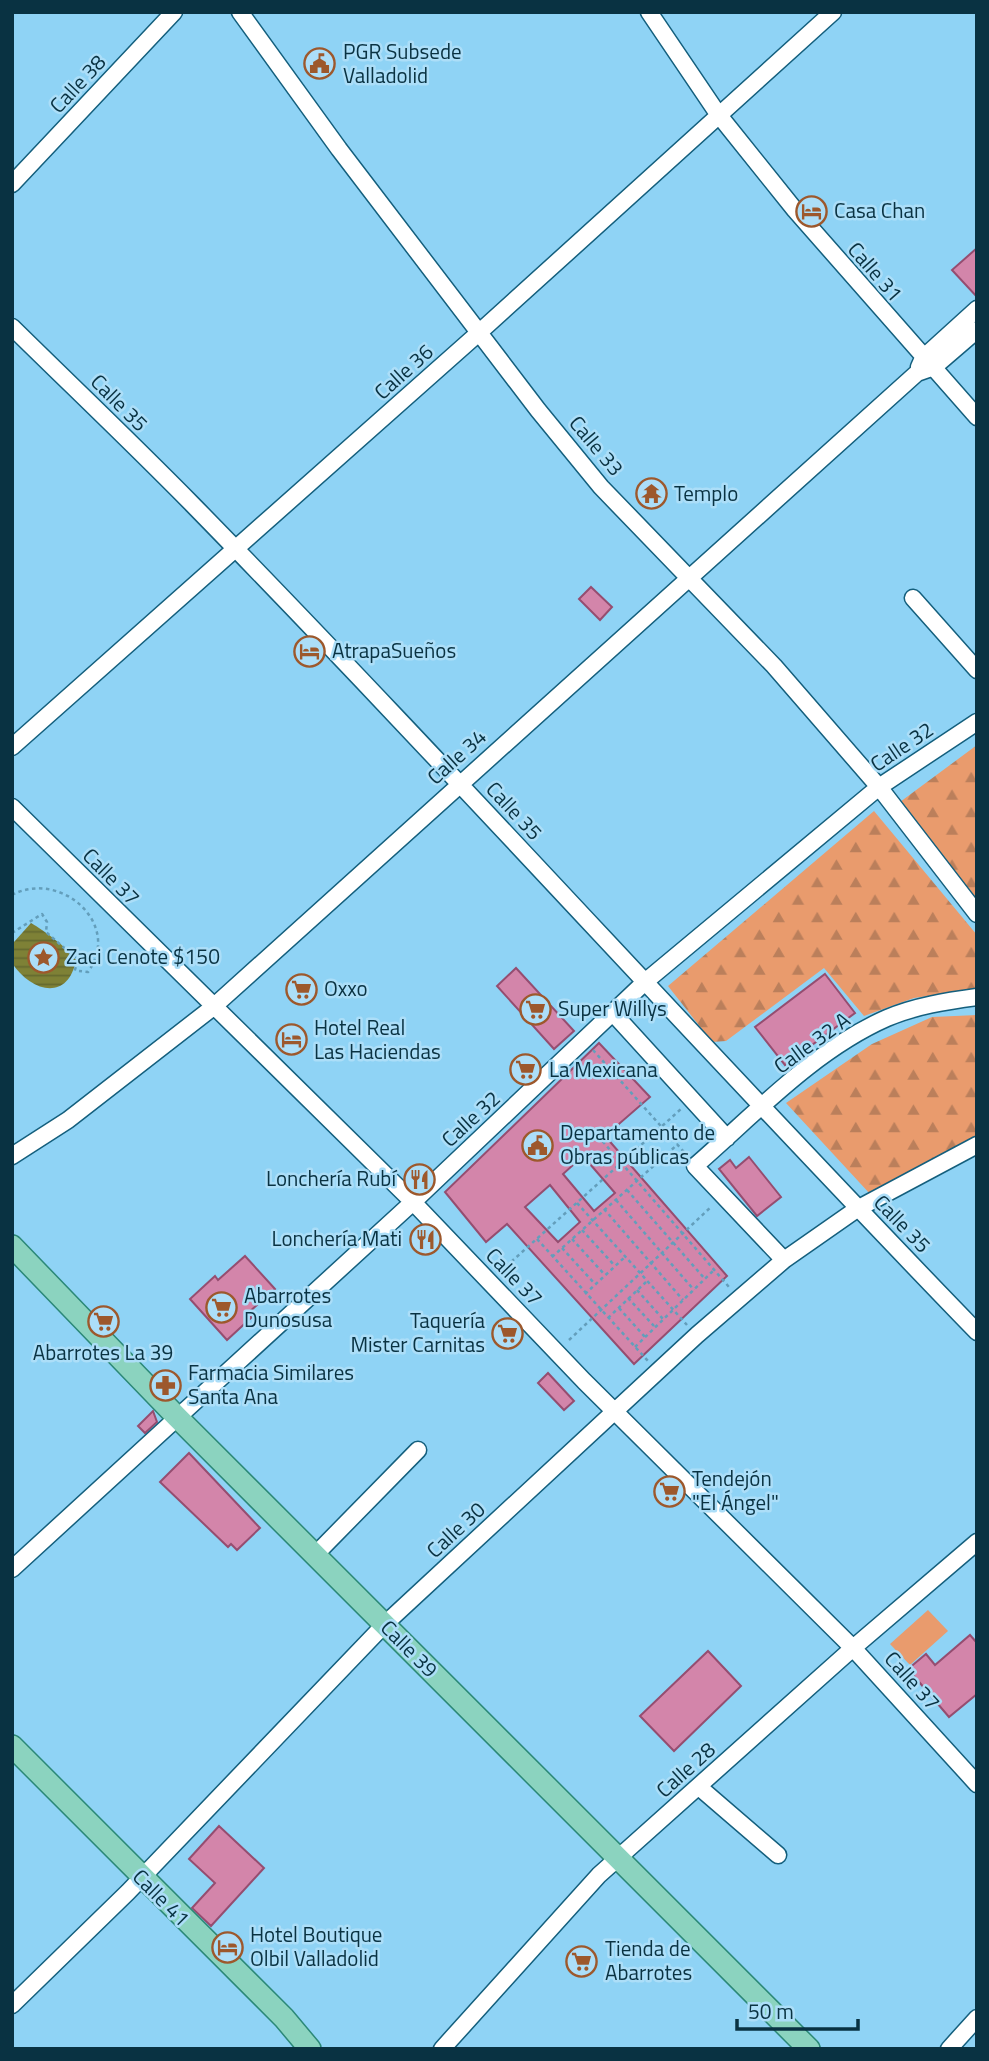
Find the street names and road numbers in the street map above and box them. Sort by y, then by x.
street label: Calle 38 [42,46,113,120]
street label: Calle 31 [841,234,911,308]
street label: Calle 36 [366,336,440,407]
street label: Calle 35 [84,366,156,438]
street label: Calle 33 [562,408,632,483]
street label: Calle 32 [863,713,940,779]
street label: Calle 34 [419,721,493,792]
street label: Calle 35 [479,774,550,847]
street label: Calle 37 [76,840,148,912]
street label: Calle 32 A [767,1003,857,1081]
street label: Calle 32 [434,1083,507,1154]
street label: Calle 35 [867,1187,939,1260]
street label: Calle 37 [479,1240,551,1313]
street label: Calle 30 [419,1494,492,1565]
street label: Calle 39 [374,1612,446,1684]
street label: Calle 37 [877,1643,948,1717]
street label: Calle 28 [648,1734,722,1805]
street label: Calle 41 [126,1861,198,1933]

